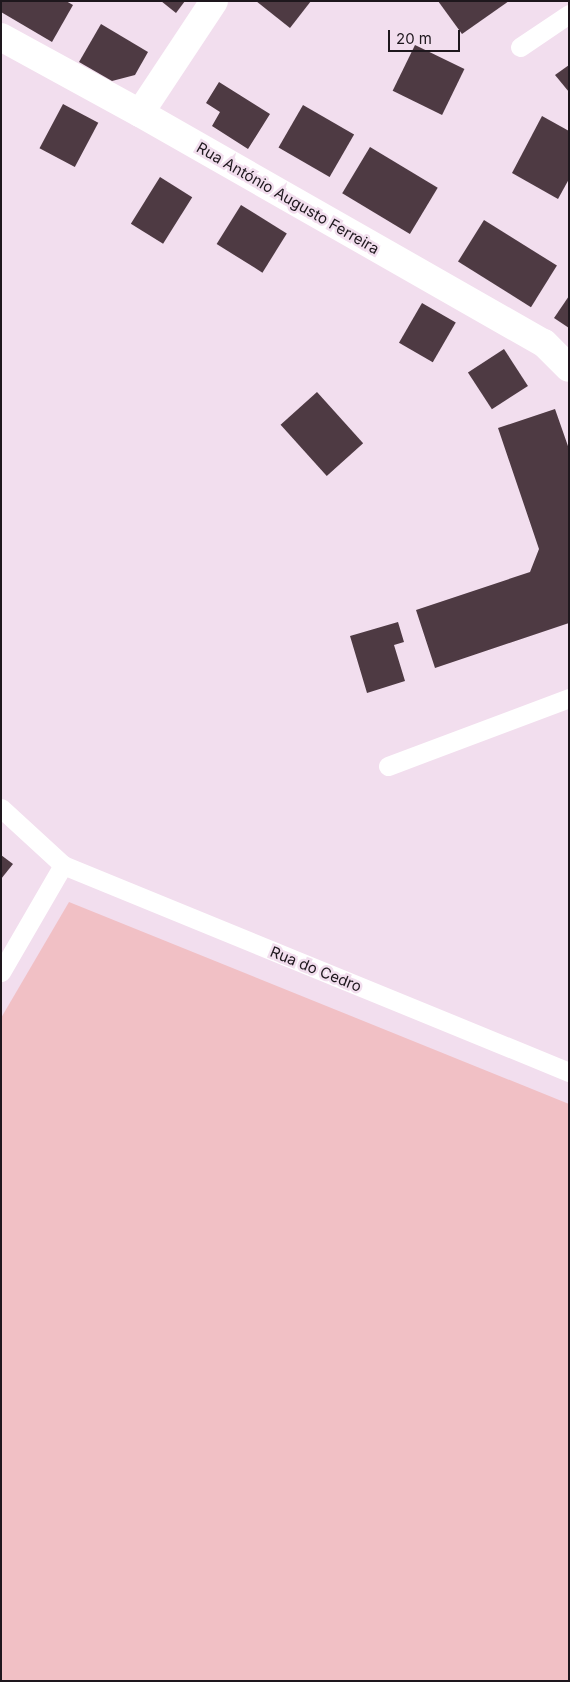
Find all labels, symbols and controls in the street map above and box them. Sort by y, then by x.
scale bar [390,20,462,52]
text: 20 m [396,29,432,48]
street label: Rua António Augusto Ferreira [194,138,382,258]
street label: Rua do Cedro [268,943,364,995]

